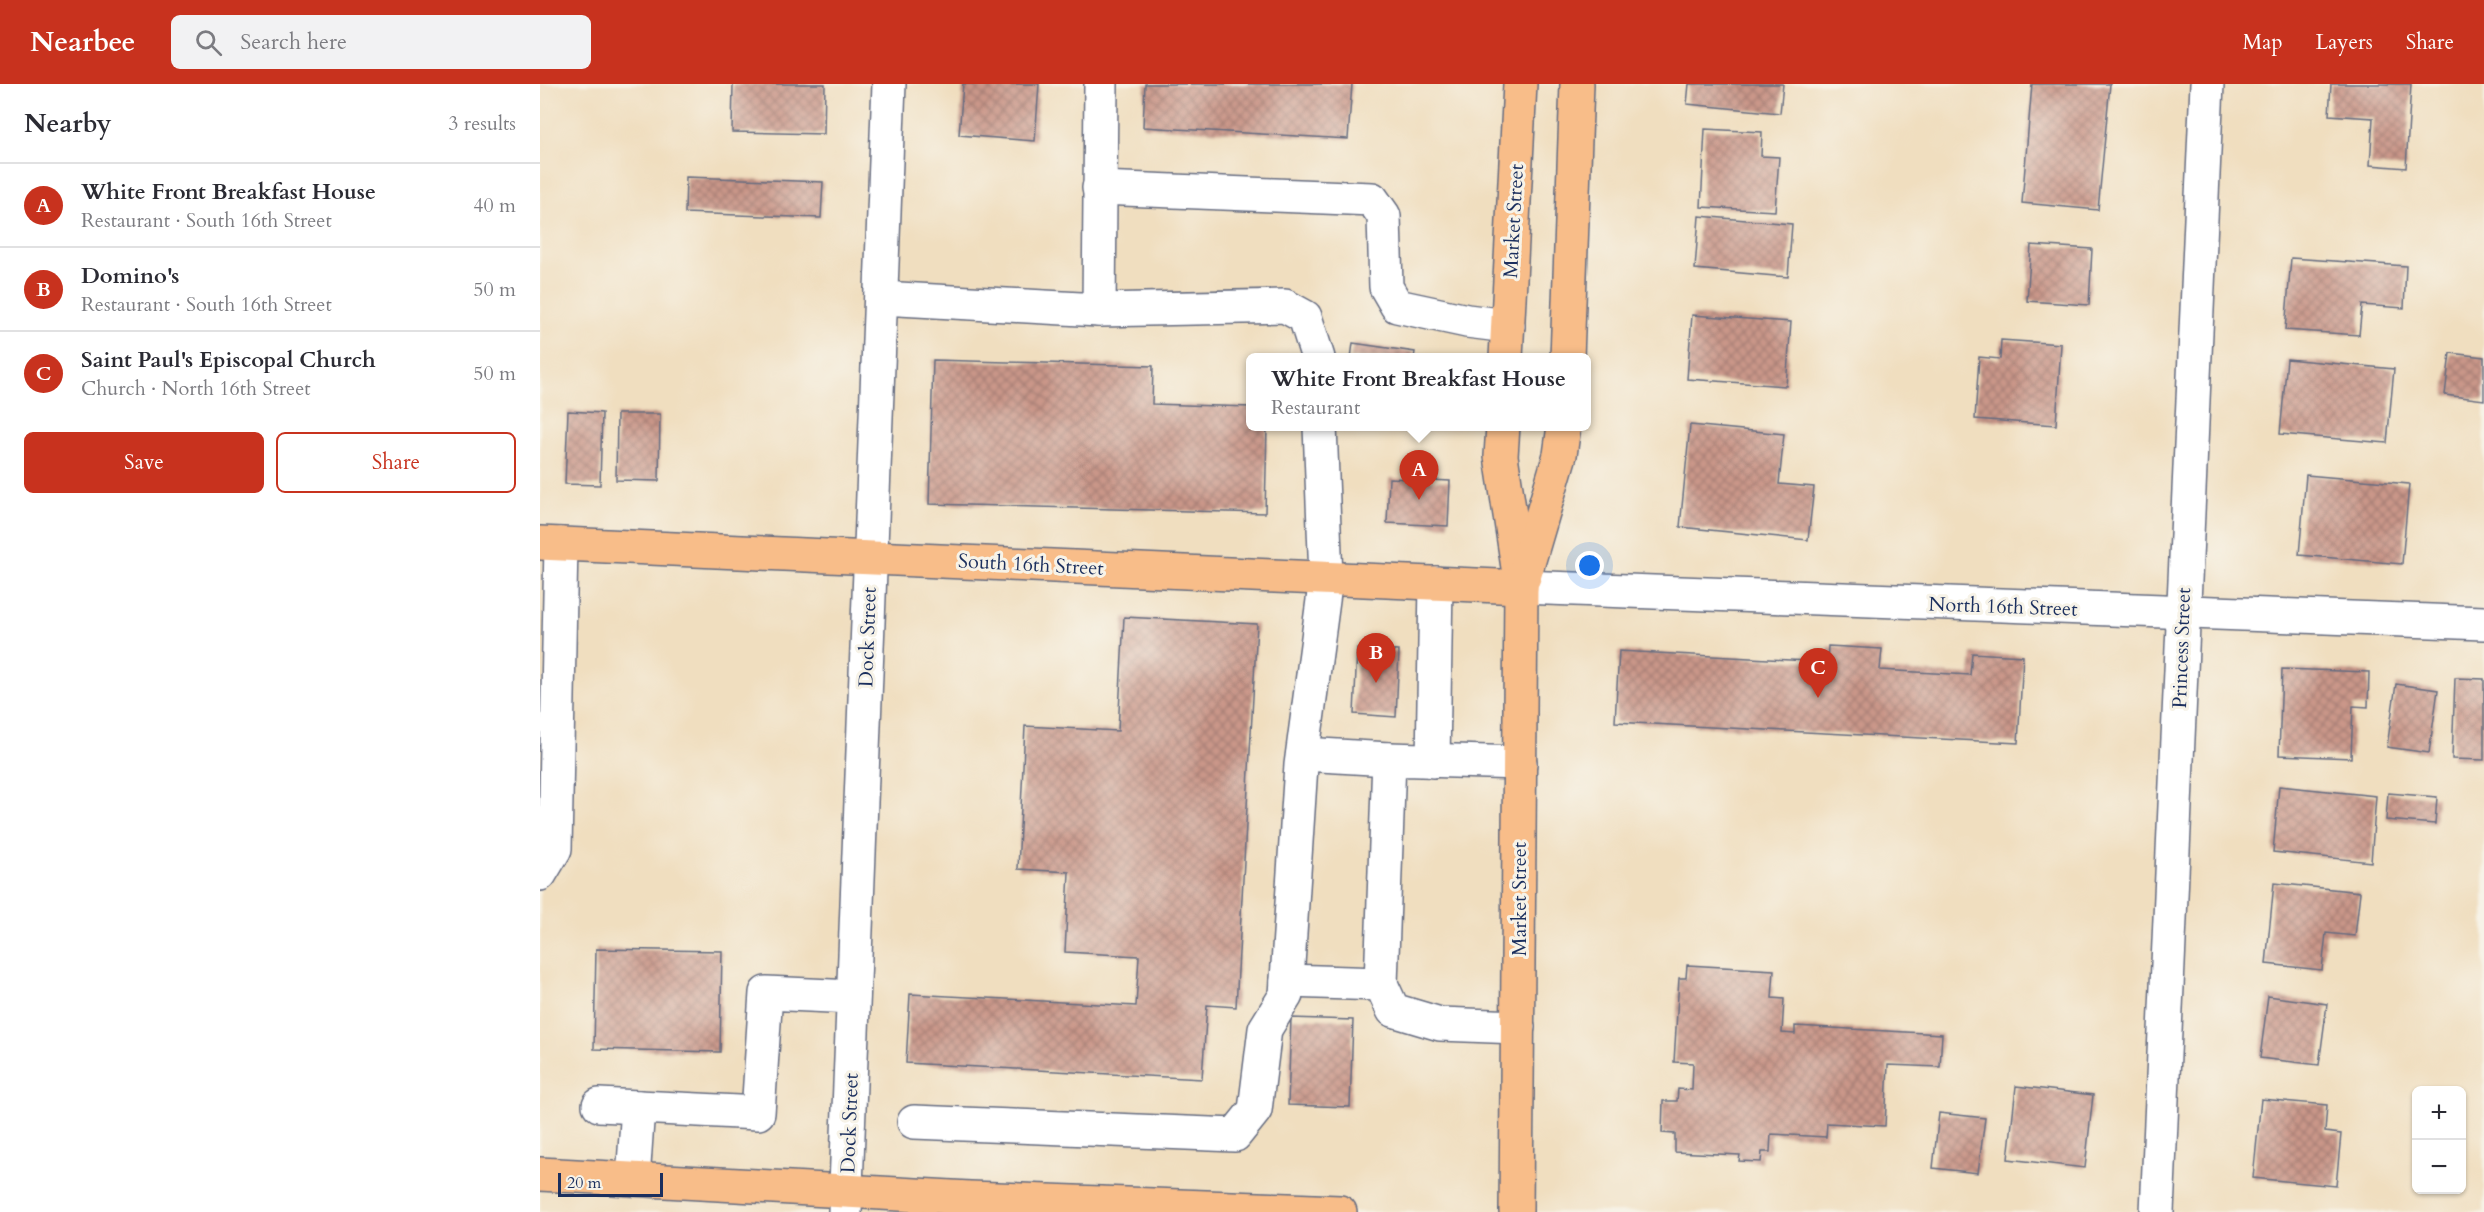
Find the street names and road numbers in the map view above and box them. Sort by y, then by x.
street label: Market Street [1497,163,1530,279]
street label: South 16th Street [957,547,1105,582]
street label: Dock Street [852,586,883,688]
street label: Princess Street [2166,586,2197,709]
street label: North 16th Street [1928,590,2079,623]
street label: Market Street [1506,841,1533,956]
street label: Dock Street [834,1072,865,1174]

